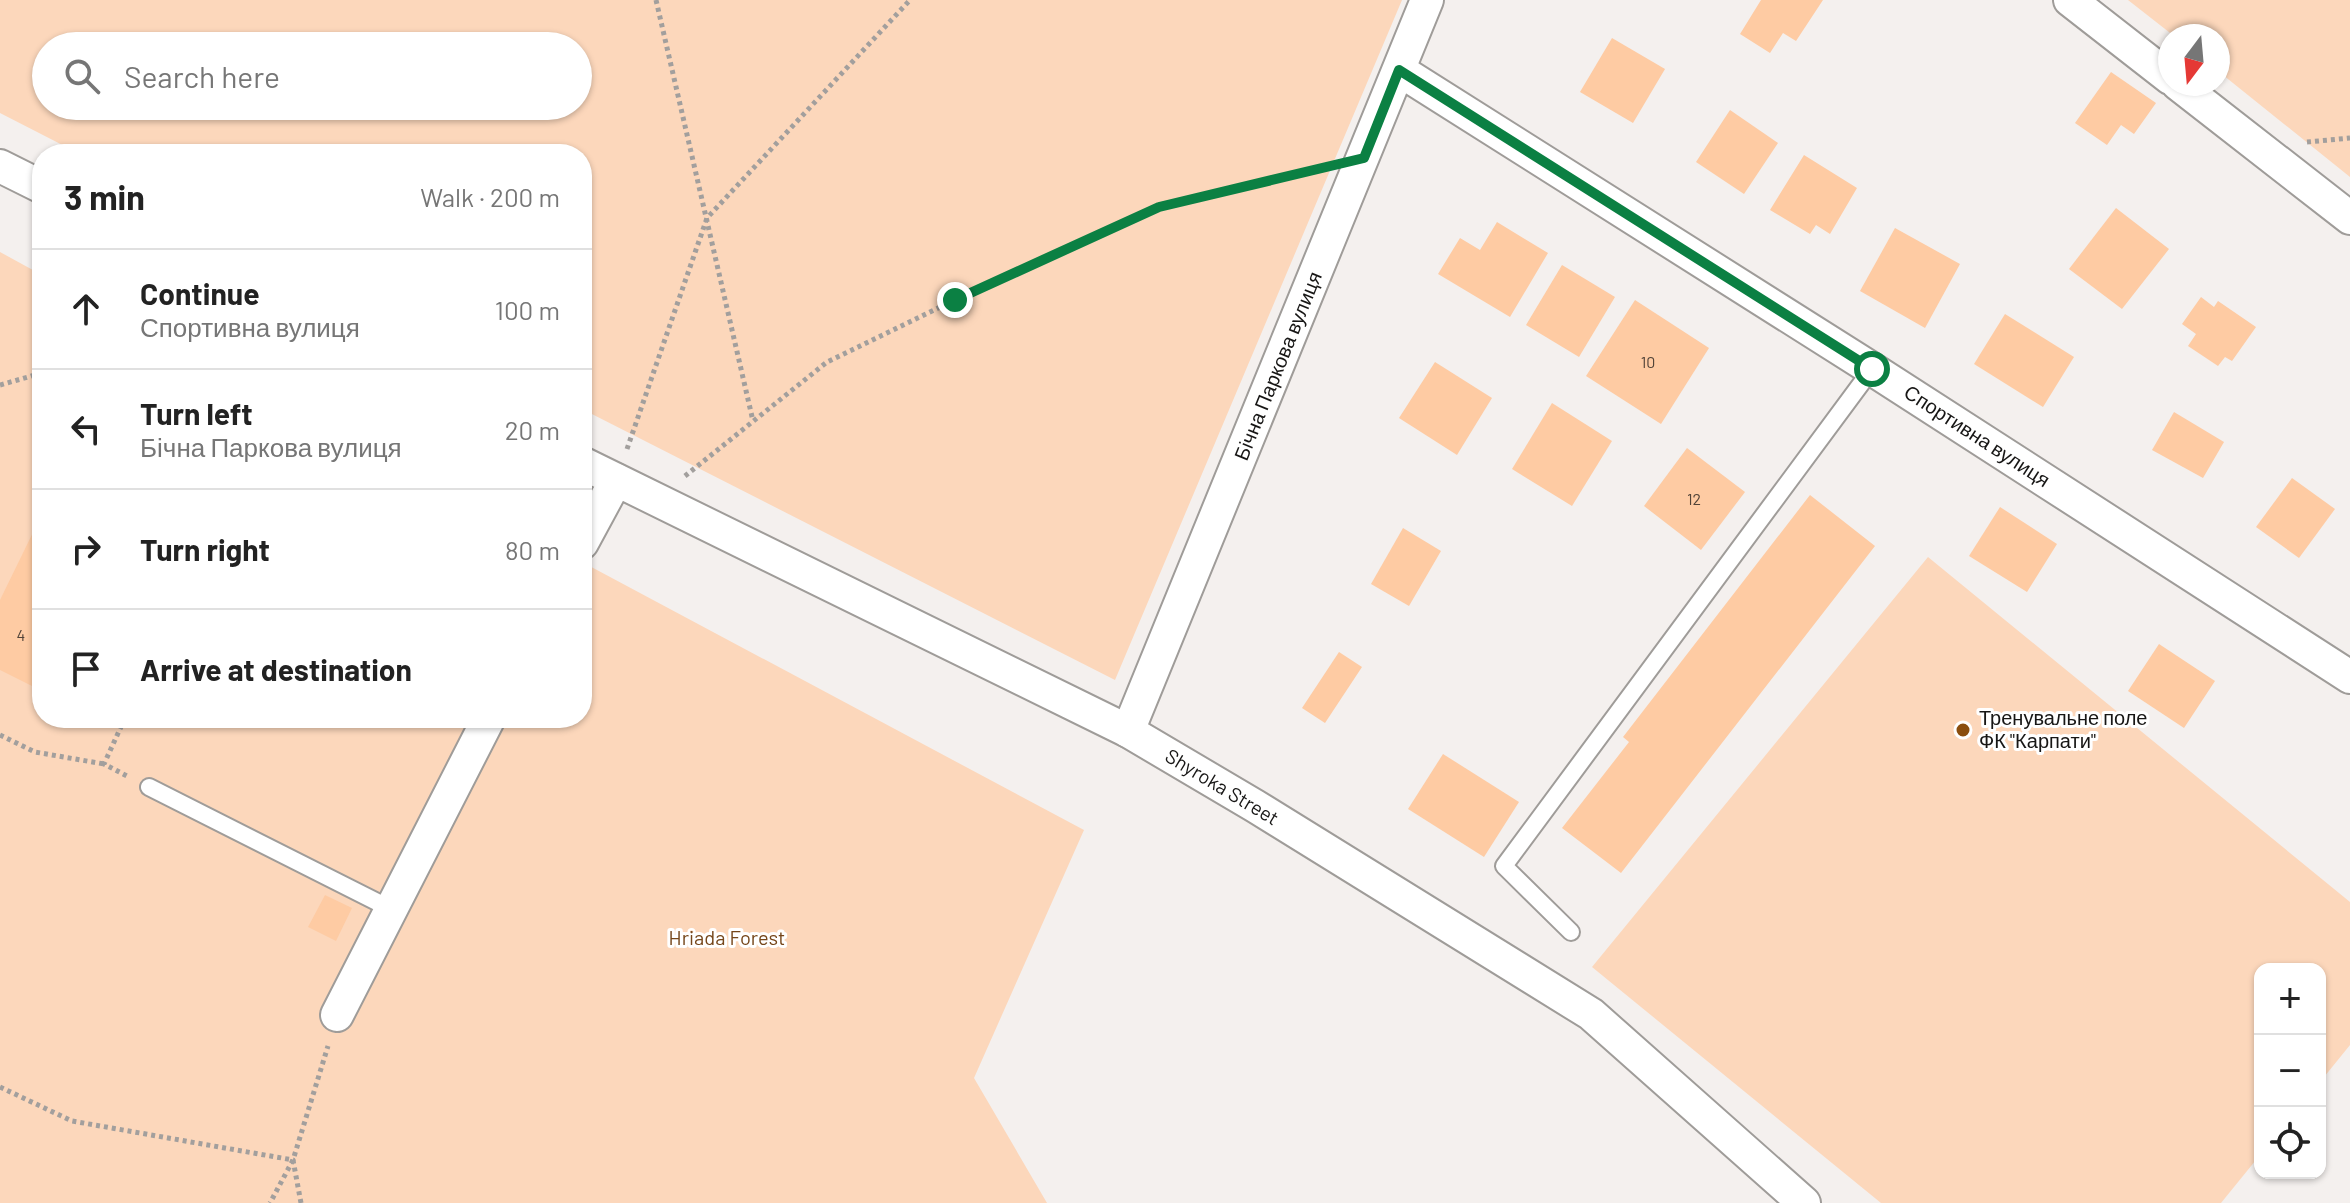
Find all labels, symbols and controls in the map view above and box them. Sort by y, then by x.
north arrow [2158,24,2230,96]
search box [32,32,592,120]
icon: search [60,54,104,98]
text: Search here [124,58,280,94]
text: 3 min [64,176,145,217]
text: Walk · 200 m [420,181,560,212]
street label: Бічна Паркова вулиця [1228,268,1326,463]
text: Continue [140,275,260,311]
route end [937,282,973,318]
icon: ahead [64,287,108,331]
text: 100 m [495,294,560,325]
text: Спортивна вулиця [140,311,360,342]
route start [1854,351,1890,387]
house number: 10 [1641,352,1655,371]
street label: Спортивна вулиця [1900,379,2055,491]
text: Turn left [140,395,253,431]
icon: left [64,407,108,451]
text: 20 m [505,414,560,445]
text: Бічна Паркова вулиця [140,431,402,462]
house number: 12 [1687,489,1701,508]
icon: right [64,527,108,571]
text: Turn right [140,531,270,567]
text: 80 m [505,534,560,565]
house number: 4 [17,625,25,644]
icon: arrive [64,647,108,691]
text: Arrive at destination [140,651,412,687]
place label: Тренувальне поле ФК "Карпати" [1979,705,2147,752]
marker: Тренувальне поле ФК "Карпати" [1954,721,1972,739]
street label: Shyroka Street [1161,743,1284,829]
park label: Hriada Forest [669,925,785,949]
map controls [2254,963,2326,1179]
button: + [2254,963,2326,1035]
button: − [2254,1035,2326,1107]
button: locate [2254,1107,2326,1179]

